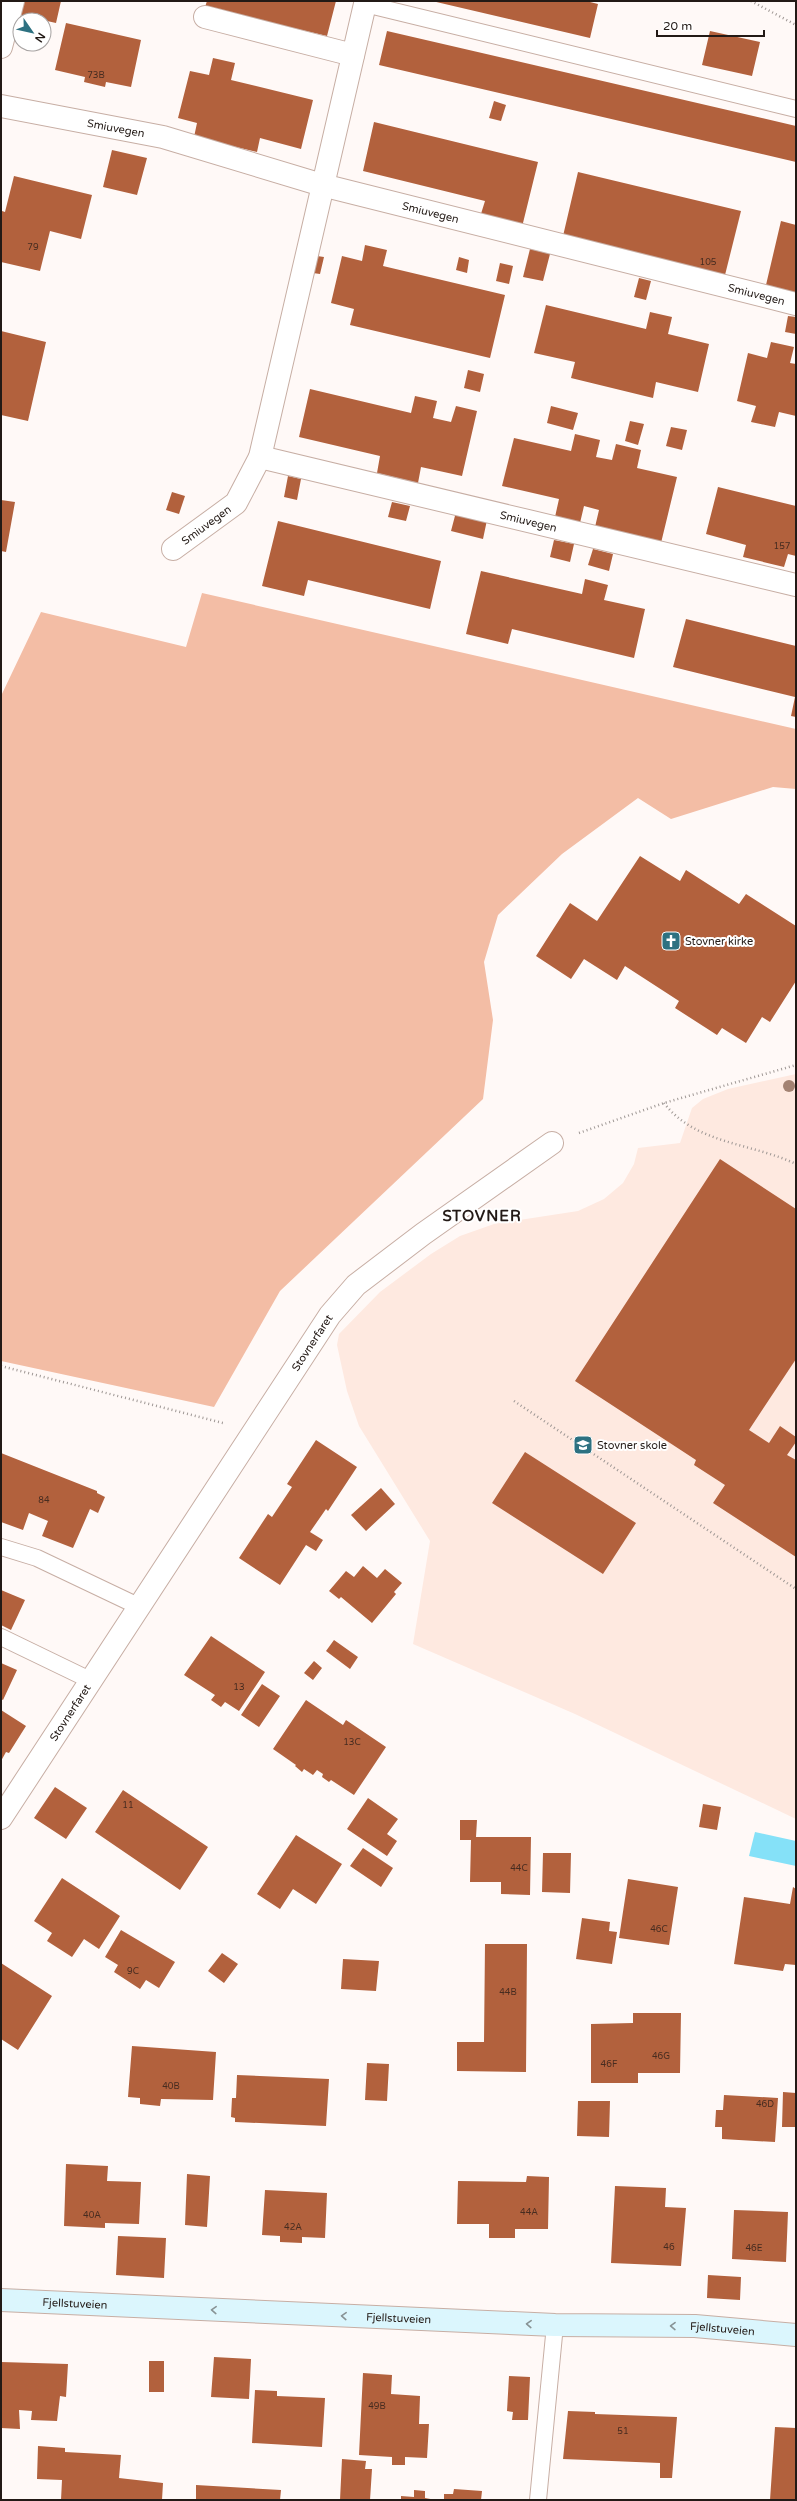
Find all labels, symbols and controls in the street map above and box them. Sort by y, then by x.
north arrow [12,12,52,52]
scale bar [657,12,764,38]
text: 20 m [663,19,692,33]
text: N [32,30,48,45]
house number: 73B [87,70,105,81]
street label: Smiuvegen [86,116,146,140]
street label: Smiuvegen [401,199,460,226]
house number: 79 [27,242,39,253]
house number: 105 [700,257,717,268]
street label: Smiuvegen [727,281,786,307]
street label: Smiuvegen [179,502,233,547]
street label: Smiuvegen [499,508,558,534]
house number: 157 [774,541,791,552]
church icon: Stovner kirke [660,930,682,952]
place label: Stovner kirke [685,935,753,948]
district label: STOVNER [442,1207,522,1225]
street label: Stovnerfaret [289,1312,335,1373]
school or university icon: Stovner skole [572,1434,594,1456]
place label: Stovner skole [597,1439,667,1452]
house number: 84 [38,1495,50,1506]
street label: Stovnerfaret [47,1682,93,1743]
house number: 13 [233,1682,245,1693]
house number: 13C [343,1737,361,1748]
house number: 11 [122,1800,134,1811]
house number: 44C [510,1863,528,1874]
house number: 46C [650,1924,668,1935]
house number: 9C [127,1966,139,1977]
house number: 44B [499,1987,517,1998]
house number: 46G [652,2051,670,2062]
house number: 46F [601,2059,618,2070]
house number: 40B [162,2081,180,2092]
house number: 46D [756,2099,774,2110]
house number: 44A [520,2207,538,2218]
house number: 40A [83,2210,101,2221]
house number: 42A [284,2222,302,2233]
house number: 46 [663,2242,675,2253]
house number: 46E [745,2243,763,2254]
street label: Fjellstuveien [42,2295,108,2311]
one-way arrow [211,2306,217,2314]
street label: Fjellstuveien [366,2310,431,2326]
one-way arrow [341,2311,347,2320]
one-way arrow [526,2319,532,2328]
street label: Fjellstuveien [690,2319,755,2338]
one-way arrow [670,2322,676,2330]
house number: 49B [368,2401,386,2412]
house number: 51 [617,2426,629,2437]

